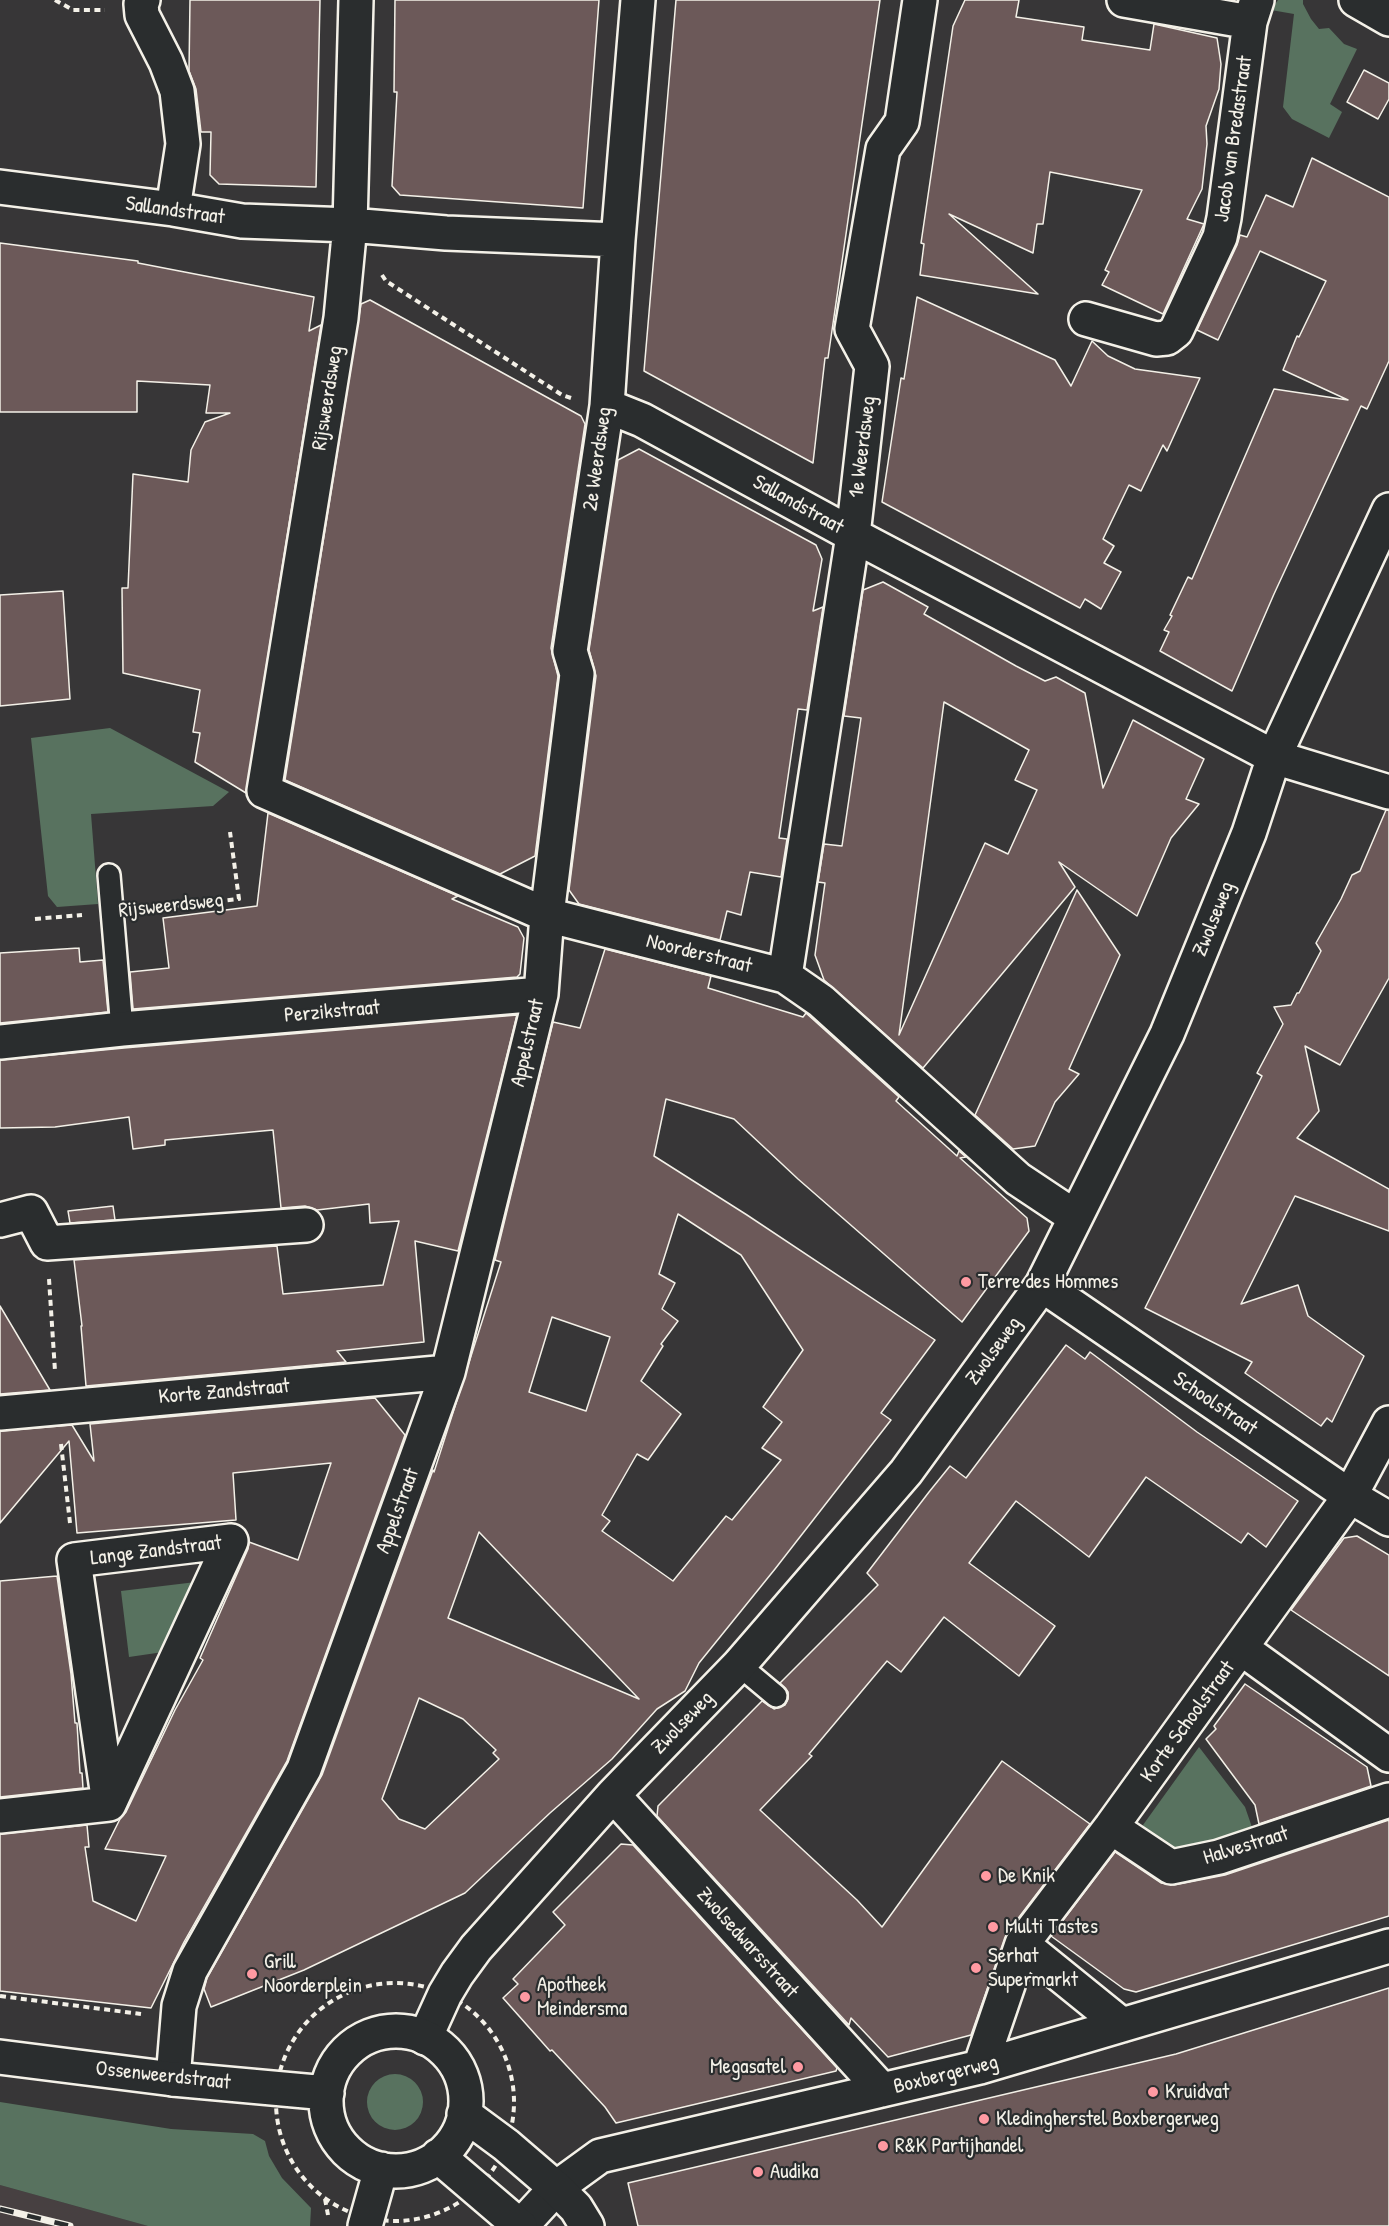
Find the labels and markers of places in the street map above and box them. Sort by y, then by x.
place label: Terre des Hommes [978,1269,1118,1295]
marker: Terre des Hommes [959,1275,973,1289]
place label: De Knik [998,1863,1055,1889]
marker: De Knik [979,1869,993,1883]
place label: Multi Tastes [1005,1914,1098,1940]
marker: Multi Tastes [986,1920,1000,1934]
place label: Serhat Supermarkt [988,1943,1078,1993]
place label: Grill Noorderplein [264,1949,362,1999]
marker: Serhat Supermarkt [969,1961,983,1975]
marker: Grill Noorderplein [245,1967,259,1981]
place label: Apotheek Meindersma [537,1972,627,2022]
marker: Apotheek Meindersma [518,1990,532,2004]
place label: Megasatel [710,2054,786,2080]
marker: Megasatel [791,2060,805,2074]
place label: Kruidvat [1165,2079,1229,2105]
marker: Kruidvat [1146,2085,1160,2099]
place label: Kledingherstel Boxbergerweg [996,2106,1219,2132]
marker: Kledingherstel Boxbergerweg [977,2112,991,2126]
place label: R&K Partijhandel [895,2133,1023,2159]
marker: R&K Partijhandel [876,2139,890,2153]
place label: Audika [770,2159,818,2185]
marker: Audika [751,2165,765,2179]

